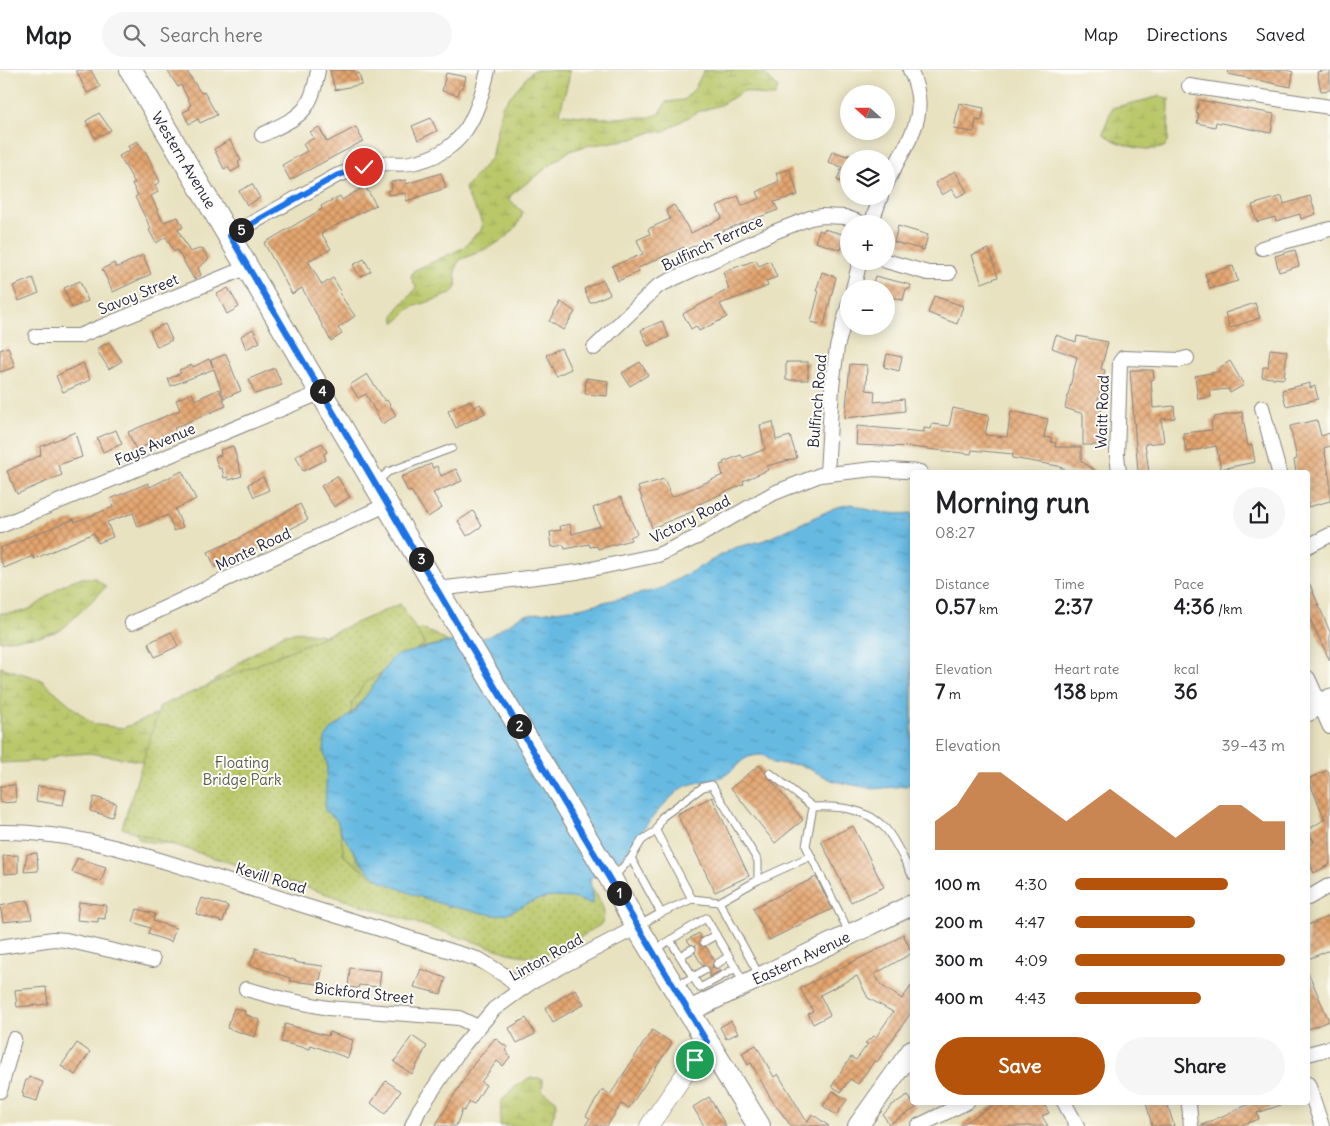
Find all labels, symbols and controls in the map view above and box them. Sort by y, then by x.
search box [102,12,452,57]
text: Map [25,20,72,50]
icon: search [120,21,148,49]
text: Search here [160,23,263,47]
text: Map [1083,23,1118,46]
text: Directions [1146,23,1228,46]
text: Saved [1256,23,1305,46]
north arrow [840,85,895,140]
map controls [840,85,895,335]
street label: Western Avenue [148,108,220,212]
pin [343,146,385,188]
button: layers [840,150,895,205]
icon: check [350,153,378,181]
street label: Bulfinch Terrace [658,211,766,275]
button: + [840,215,895,270]
pin: 5 [228,218,254,242]
text: 5 [237,221,246,239]
street label: Savoy Street [95,269,181,319]
button: − [840,280,895,335]
street label: Bulfinch Road [803,353,831,449]
street label: Waitt Road [1091,375,1113,449]
pin: 4 [310,378,334,404]
text: 4 [318,382,327,400]
street label: Fays Avenue [112,419,198,469]
text: Morning run [935,485,1090,521]
button: share [1233,487,1285,539]
street label: Victory Road [647,491,733,547]
text: 08:27 [935,522,975,542]
street label: Monte Road [212,523,294,575]
pin: 3 [408,546,434,572]
text: 3 [418,550,425,568]
text: Distance [935,575,990,593]
text: Time [1054,575,1085,593]
text: Pace [1174,575,1204,593]
text: 0.57 [935,593,976,620]
text: 2:37 [1054,593,1093,620]
text: 4:36 [1174,593,1215,620]
text: km [976,600,998,618]
text: /km [1215,600,1242,618]
text: Elevation [935,660,992,678]
text: Heart rate [1054,660,1119,678]
text: kcal [1174,660,1199,678]
text: 7 [935,678,945,705]
text: 138 [1054,678,1087,705]
text: 36 [1174,678,1198,705]
text: m [945,685,961,703]
text: bpm [1087,685,1118,703]
pin: 2 [506,714,532,738]
text: 2 [516,717,523,735]
text: Elevation [935,735,1001,755]
text: 39–43 m [1221,735,1285,755]
park label: Floating Bridge Park [202,753,282,789]
street label: Kevill Road [233,858,309,898]
text: 100 m [935,874,980,894]
text: 4:30 [1015,874,1047,894]
pin: 1 [606,880,632,906]
text: 1 [617,884,622,902]
text: 200 m [935,912,983,932]
text: 4:47 [1015,912,1045,932]
street label: Eastern Avenue [749,927,853,989]
street label: Linton Road [506,929,586,985]
text: 300 m [935,950,983,970]
text: 4:09 [1015,950,1048,970]
street label: Bickford Street [313,978,415,1008]
text: 400 m [935,988,983,1008]
text: 4:43 [1015,988,1046,1008]
button: Save [935,1037,1105,1095]
button: Share [1115,1037,1285,1095]
pin [674,1039,716,1081]
icon: arrive [681,1046,709,1074]

